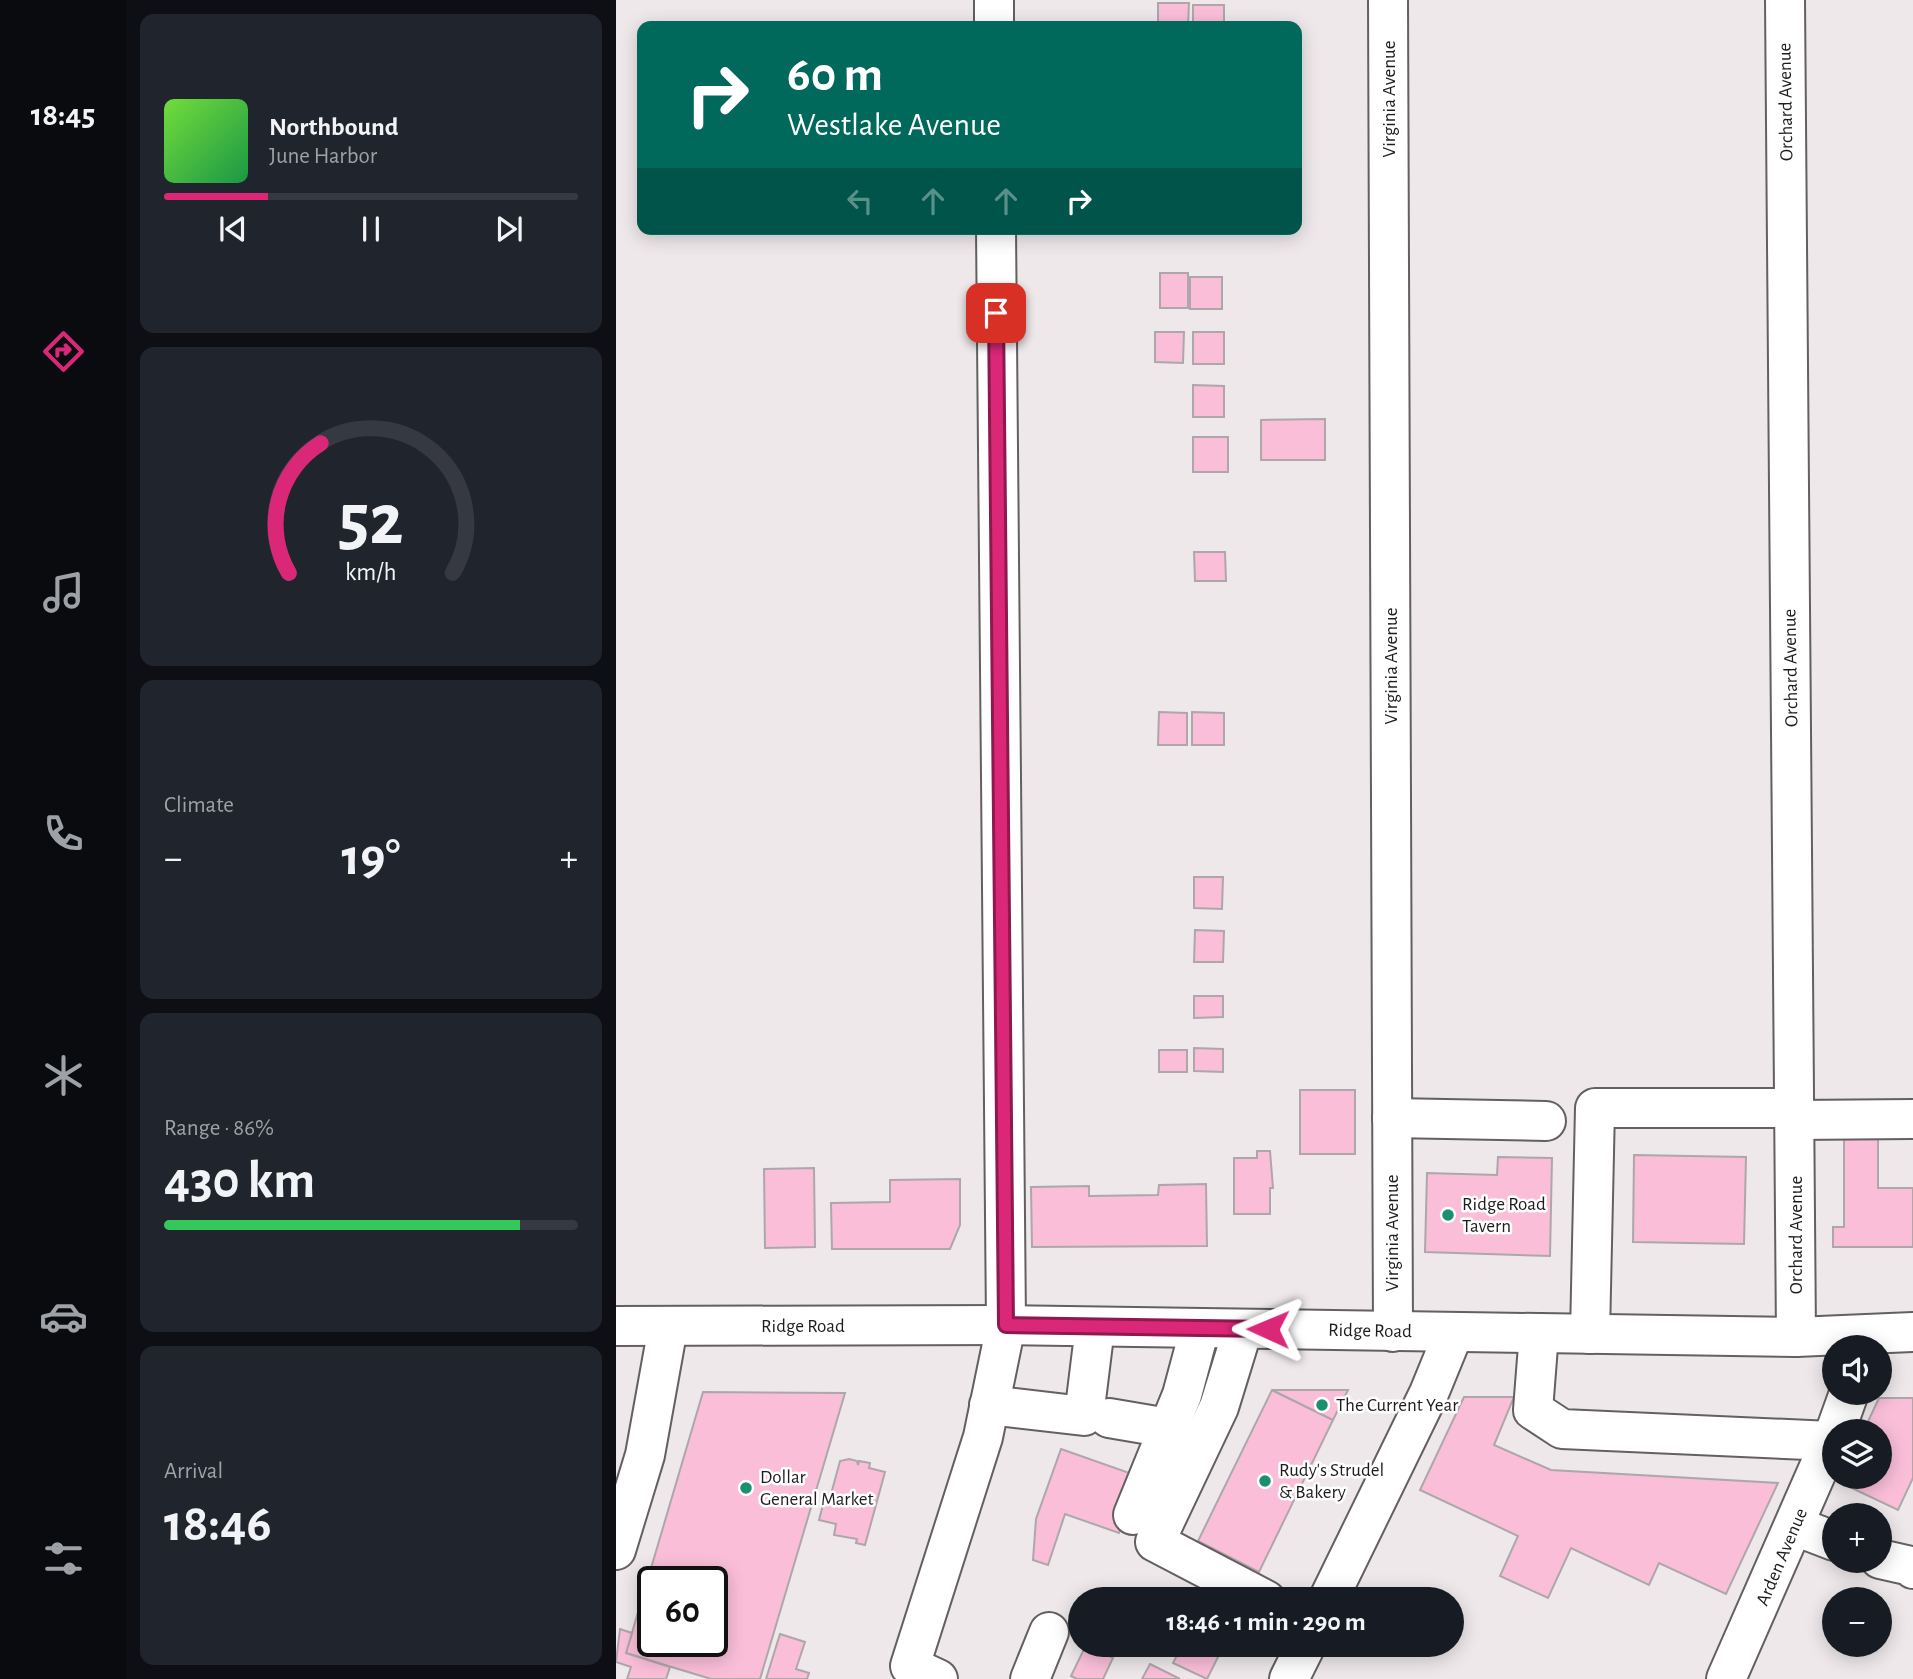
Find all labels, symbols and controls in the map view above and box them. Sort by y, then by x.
street label: Virginia Avenue [1380,40,1399,158]
street label: Orchard Avenue [1775,43,1797,161]
icon: right [672,49,763,140]
text: 60 m [787,51,883,100]
text: 18:45 [31,99,95,131]
text: Westlake Avenue [787,109,1001,141]
text: Northbound [269,114,398,140]
text: June Harbor [269,145,377,168]
icon: left [841,182,879,220]
icon: ahead [914,182,952,220]
icon: ahead [987,182,1025,220]
icon: right [1060,182,1098,220]
icon: previous [214,210,252,248]
icon: pause [352,210,390,248]
icon: next [490,210,528,248]
pin [966,283,1026,343]
icon: arrive [977,294,1015,332]
icon: directions [39,327,88,376]
text: 52 [338,485,404,558]
text: km/h [345,559,397,584]
icon: music [39,568,88,617]
street label: Virginia Avenue [1382,607,1401,725]
street label: Orchard Avenue [1780,609,1802,727]
text: Climate [164,794,234,817]
icon: phone [39,809,88,858]
text: 19° [341,832,401,884]
text: − [164,840,182,878]
text: + [560,840,578,878]
icon: climate [39,1051,88,1100]
text: Range · 86% [164,1117,274,1140]
text: 430 km [164,1155,315,1207]
street label: Virginia Avenue [1383,1174,1402,1292]
street label: Orchard Avenue [1787,1176,1806,1294]
place label: Ridge Road Tavern [1462,1195,1546,1236]
marker: Ridge Road Tavern [1440,1207,1456,1223]
icon: car [39,1292,88,1341]
position arrow [1231,1292,1305,1366]
street label: Ridge Road [761,1317,845,1336]
street label: Ridge Road [1328,1321,1412,1341]
map controls [1822,1335,1892,1657]
button: sound [1822,1335,1892,1405]
place label: The Current Year [1336,1396,1458,1415]
marker: The Current Year [1314,1397,1330,1413]
button: layers [1822,1419,1892,1489]
text: Arrival [164,1460,223,1483]
place label: Rudy's Strudel & Bakery [1279,1461,1384,1502]
place label: Dollar General Market [760,1468,874,1509]
marker: Rudy's Strudel & Bakery [1257,1473,1273,1489]
marker: Dollar General Market [738,1480,754,1496]
text: 18:46 [164,1498,272,1550]
button: + [1822,1503,1892,1573]
street label: Arden Avenue [1753,1505,1811,1609]
icon: filters [39,1534,88,1583]
speed limit sign: 60 [637,1566,728,1657]
button: − [1822,1587,1892,1657]
text: 18:46 · 1 min · 290 m [1166,1609,1366,1635]

